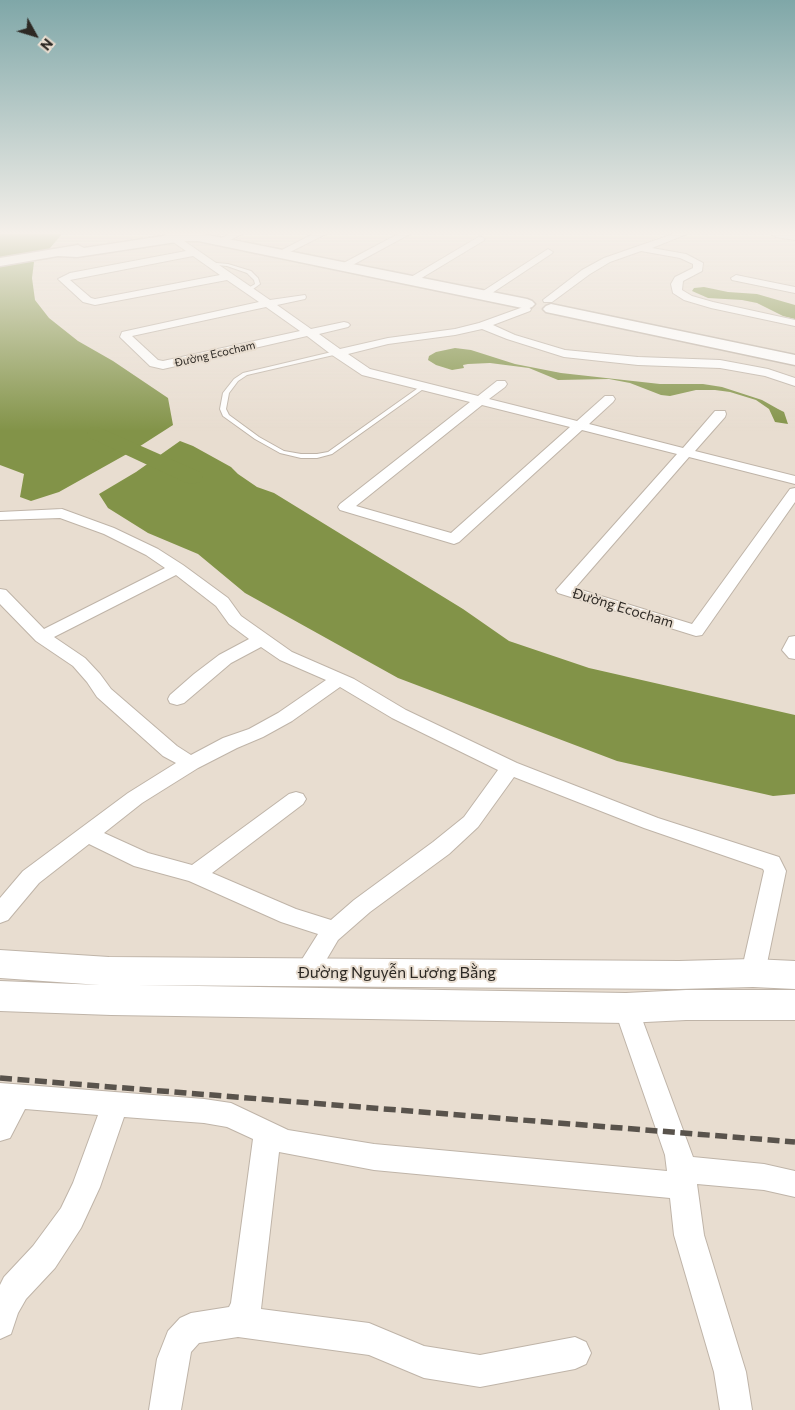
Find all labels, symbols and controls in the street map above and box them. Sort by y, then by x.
north arrow [10,10,60,60]
text: N [37,35,57,54]
street label: Đường Ecocham [174,338,256,370]
street label: Đường Ecocham [571,585,675,631]
street label: Đường Nguyễn Lương Bằng [298,963,496,983]

